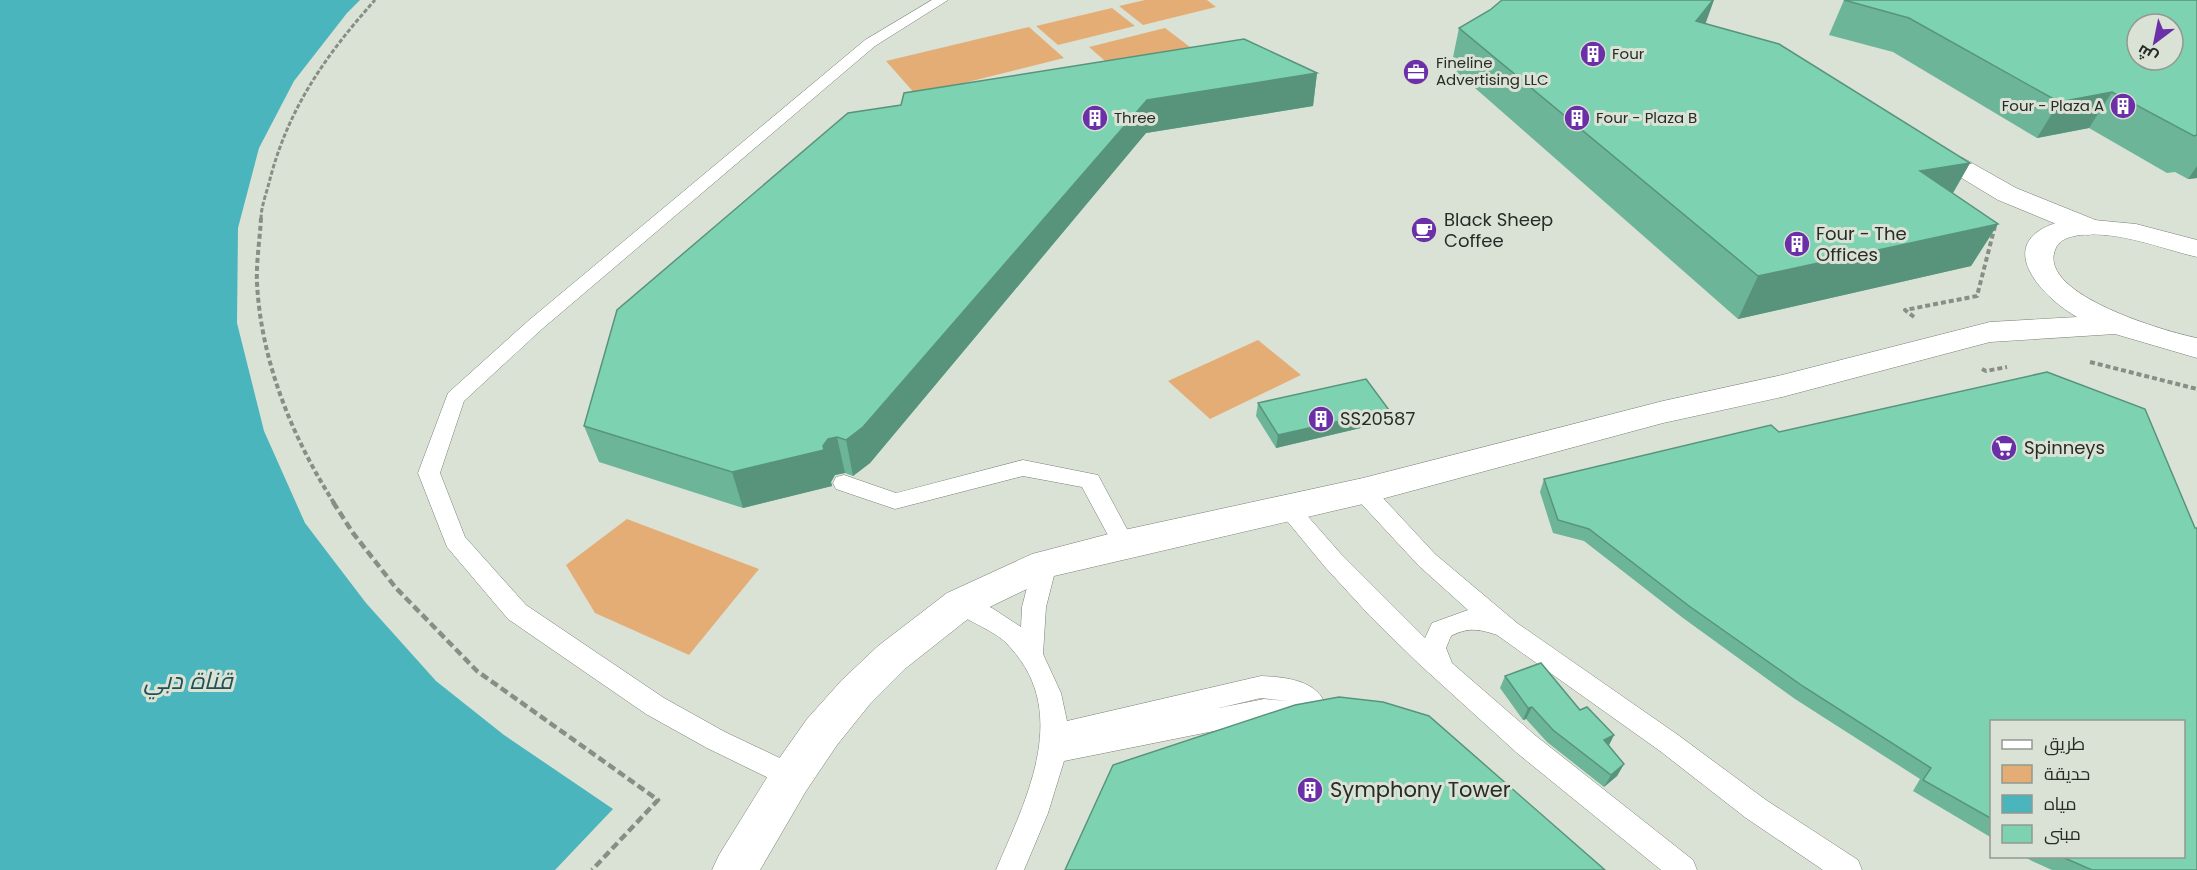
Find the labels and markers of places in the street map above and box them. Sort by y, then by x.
building icon: Four [1578,39,1608,69]
place label: Four [1612,43,1645,64]
place label: Fineline Advertising LLC [1436,52,1549,90]
office icon: Fineline Advertising LLC [1401,57,1431,87]
building icon: Four - Plaza A [2108,91,2138,121]
place label: Four - Plaza A [2002,95,2104,116]
building icon: Three [1080,103,1110,133]
building icon: Four - Plaza B [1562,103,1592,133]
place label: Three [1114,107,1156,128]
place label: Four - Plaza B [1596,107,1697,128]
place label: Black Sheep Coffee [1444,207,1553,253]
cafe icon: Black Sheep Coffee [1409,215,1439,245]
place label: Four - The Offices [1816,221,1907,267]
building icon: Four - The Offices [1782,229,1812,259]
building icon: SS20587 [1306,404,1336,434]
place label: SS20587 [1340,406,1415,431]
supermarket icon: Spinneys [1989,433,2019,463]
place label: Spinneys [2024,435,2105,460]
building icon: Symphony Tower [1295,775,1325,805]
place label: Symphony Tower [1330,775,1511,804]

